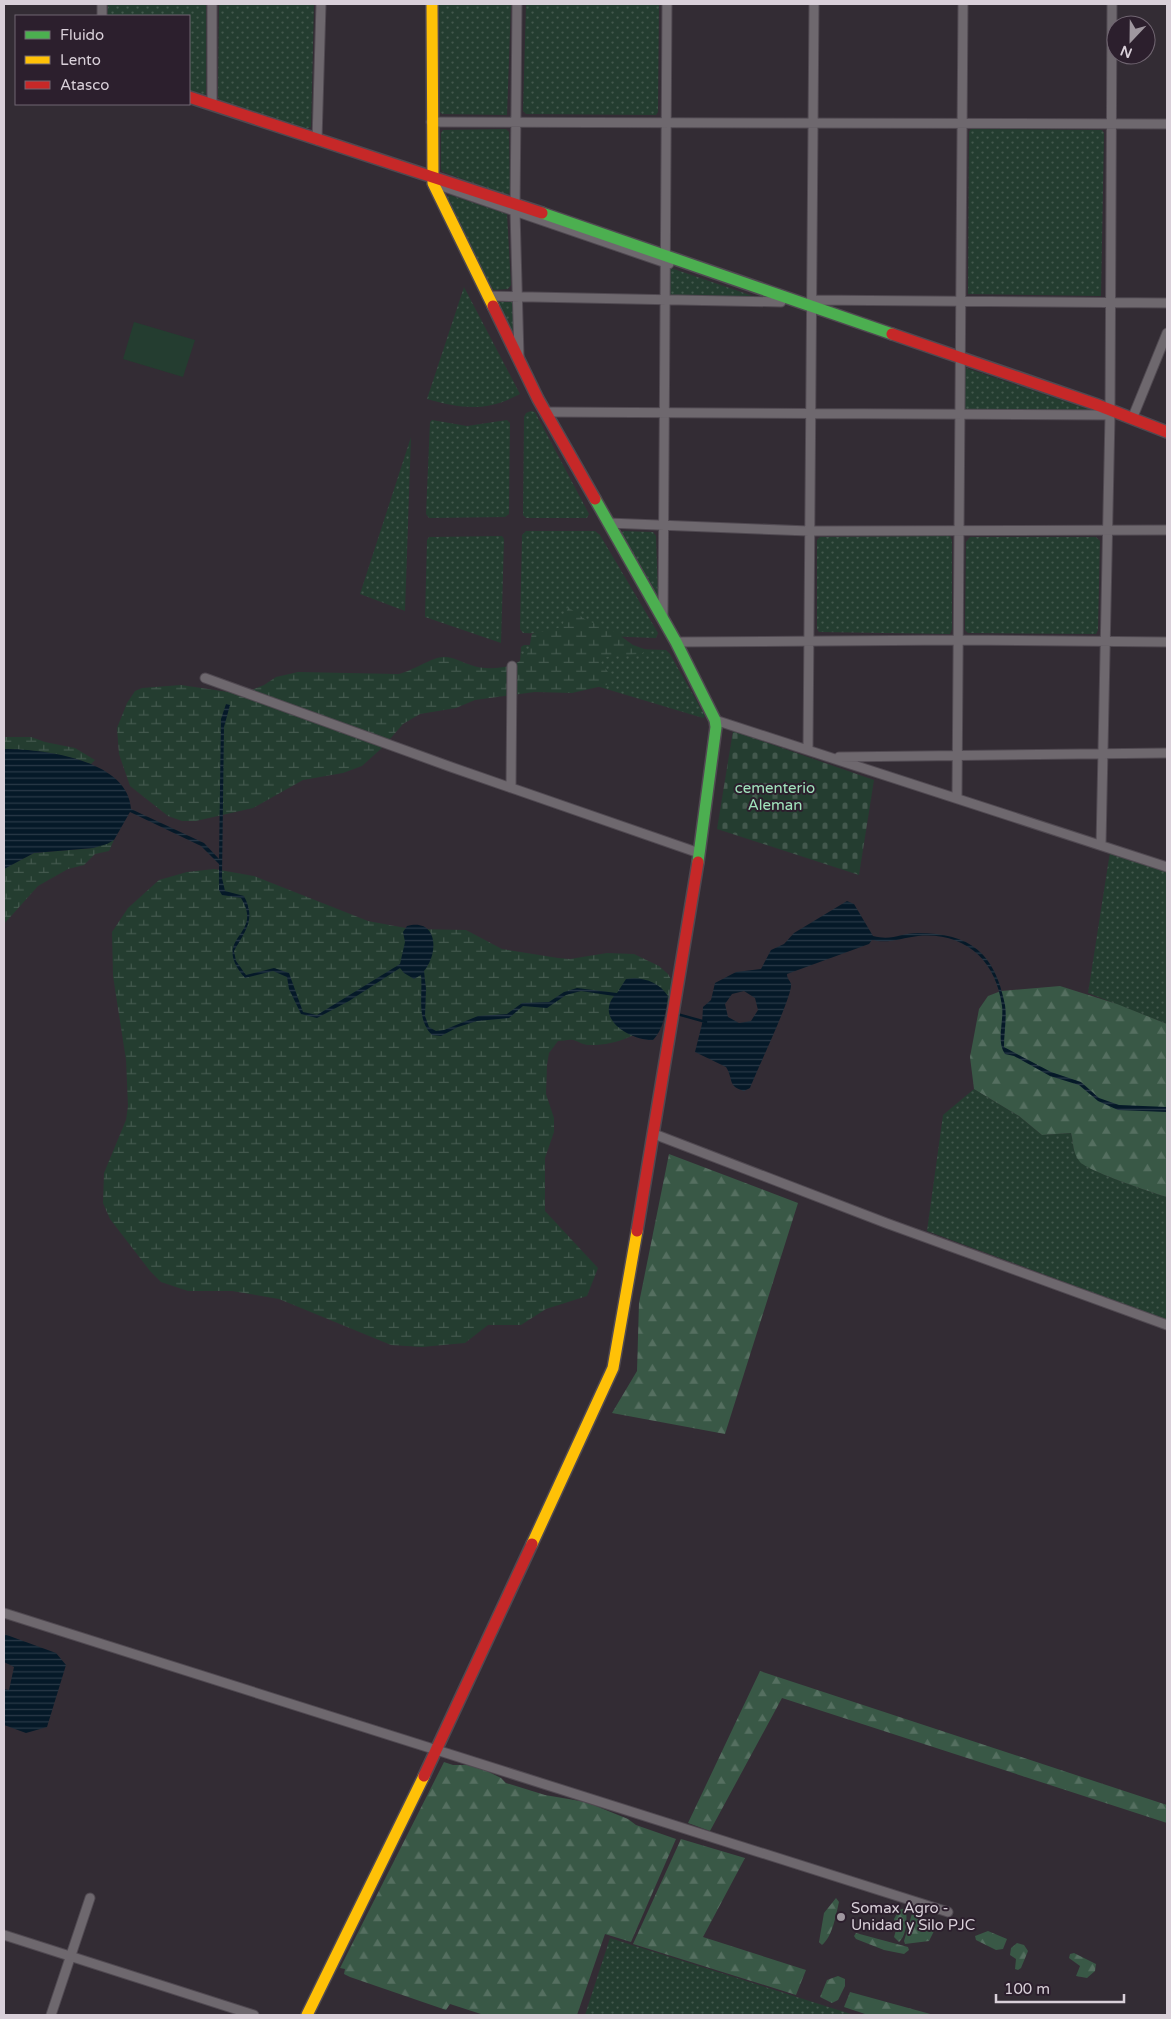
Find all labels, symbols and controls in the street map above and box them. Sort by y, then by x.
legend [15,15,190,105]
north arrow [1106,15,1156,65]
text: Fluido [60,26,104,44]
text: N [1118,42,1135,62]
text: Lento [60,51,101,69]
text: Atasco [60,76,109,94]
park label: cementerio Aleman [735,779,815,814]
place label: Somax Agro - Unidad y Silo PJC [851,1899,975,1934]
marker: Somax Agro - Unidad y Silo PJC [835,1911,847,1923]
scale bar [996,1972,1124,2004]
text: 100 m [1004,1980,1050,1998]

